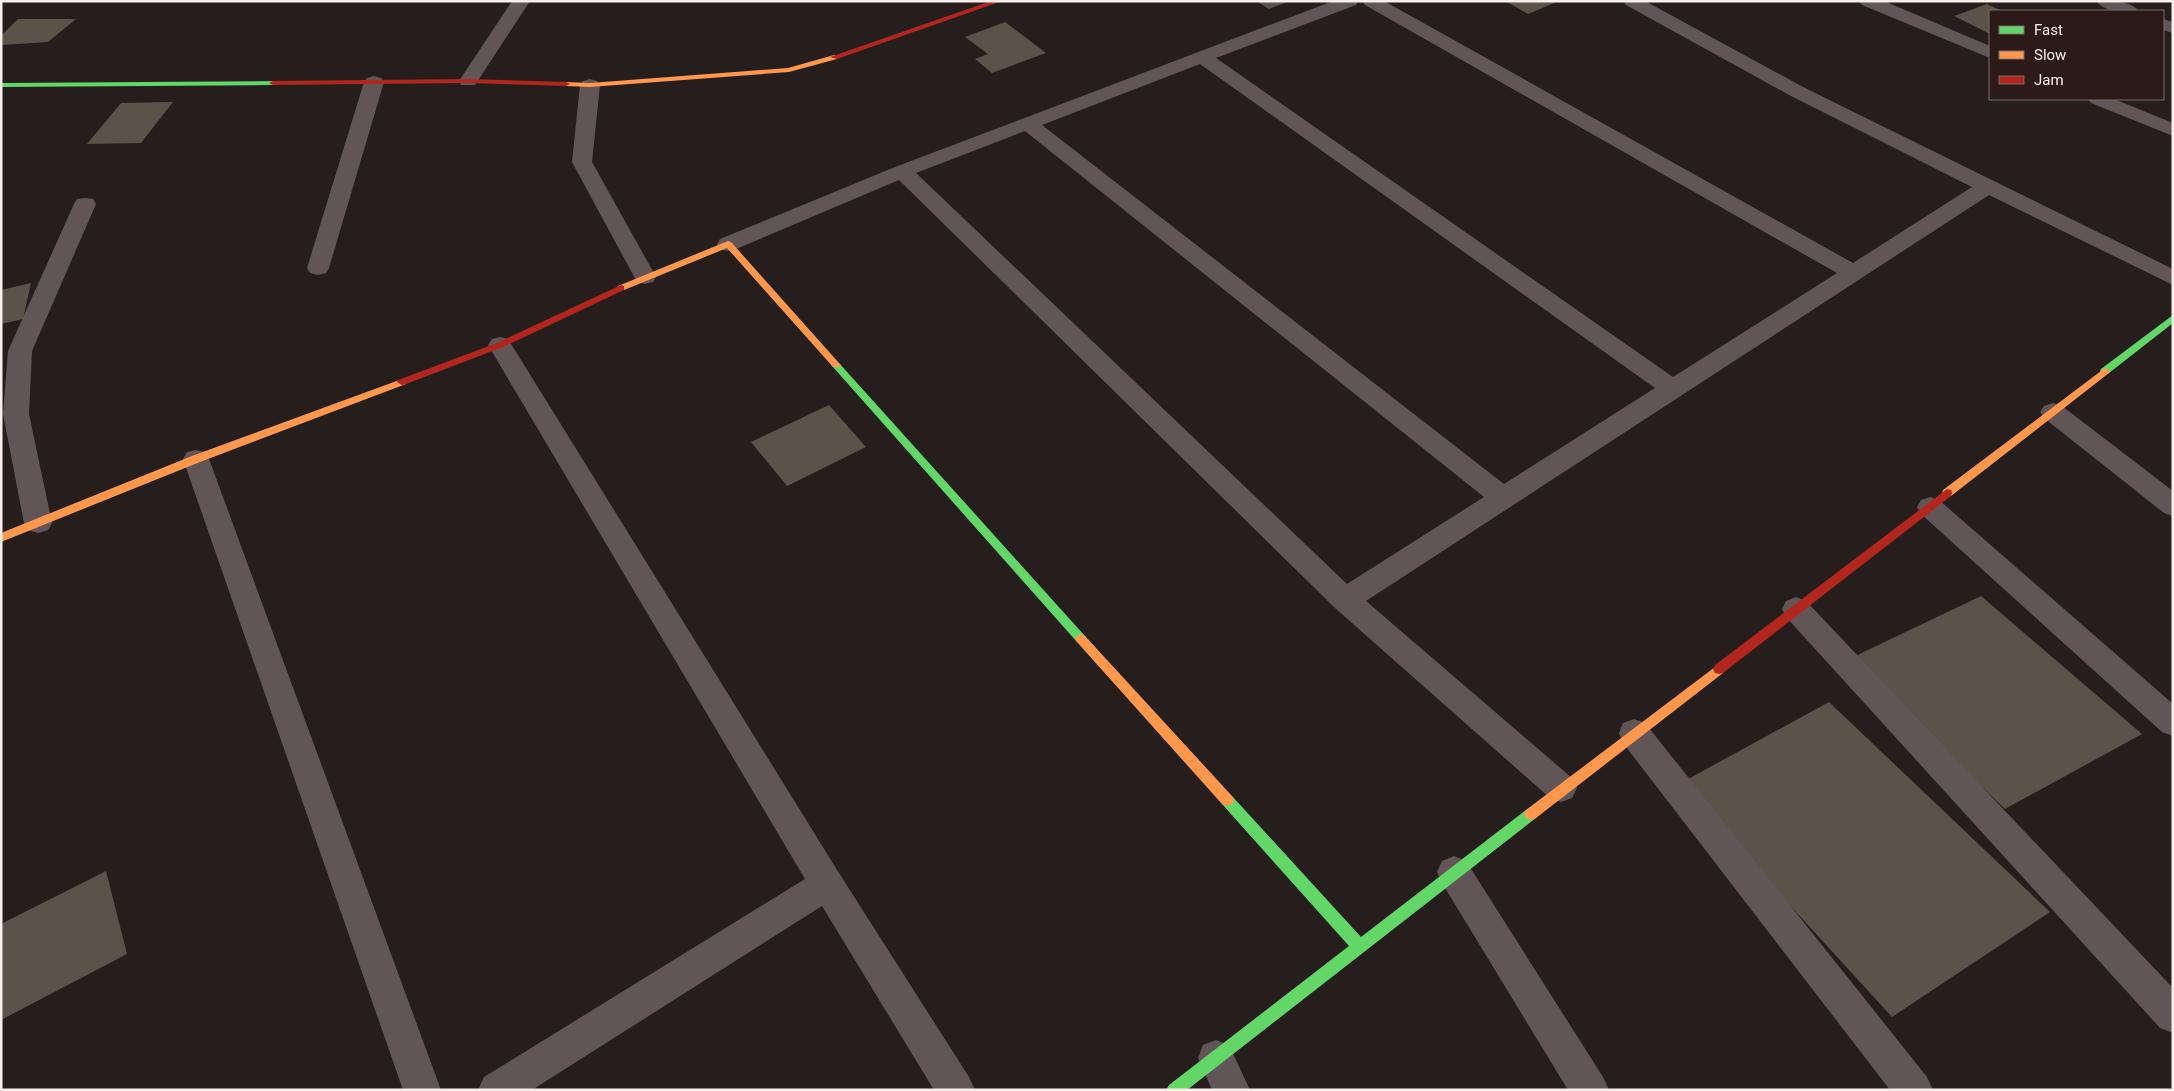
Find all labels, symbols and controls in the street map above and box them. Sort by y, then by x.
legend [1989,10,2164,100]
text: Fast [2034,21,2063,39]
text: Slow [2034,46,2066,64]
text: Jam [2034,71,2064,89]

